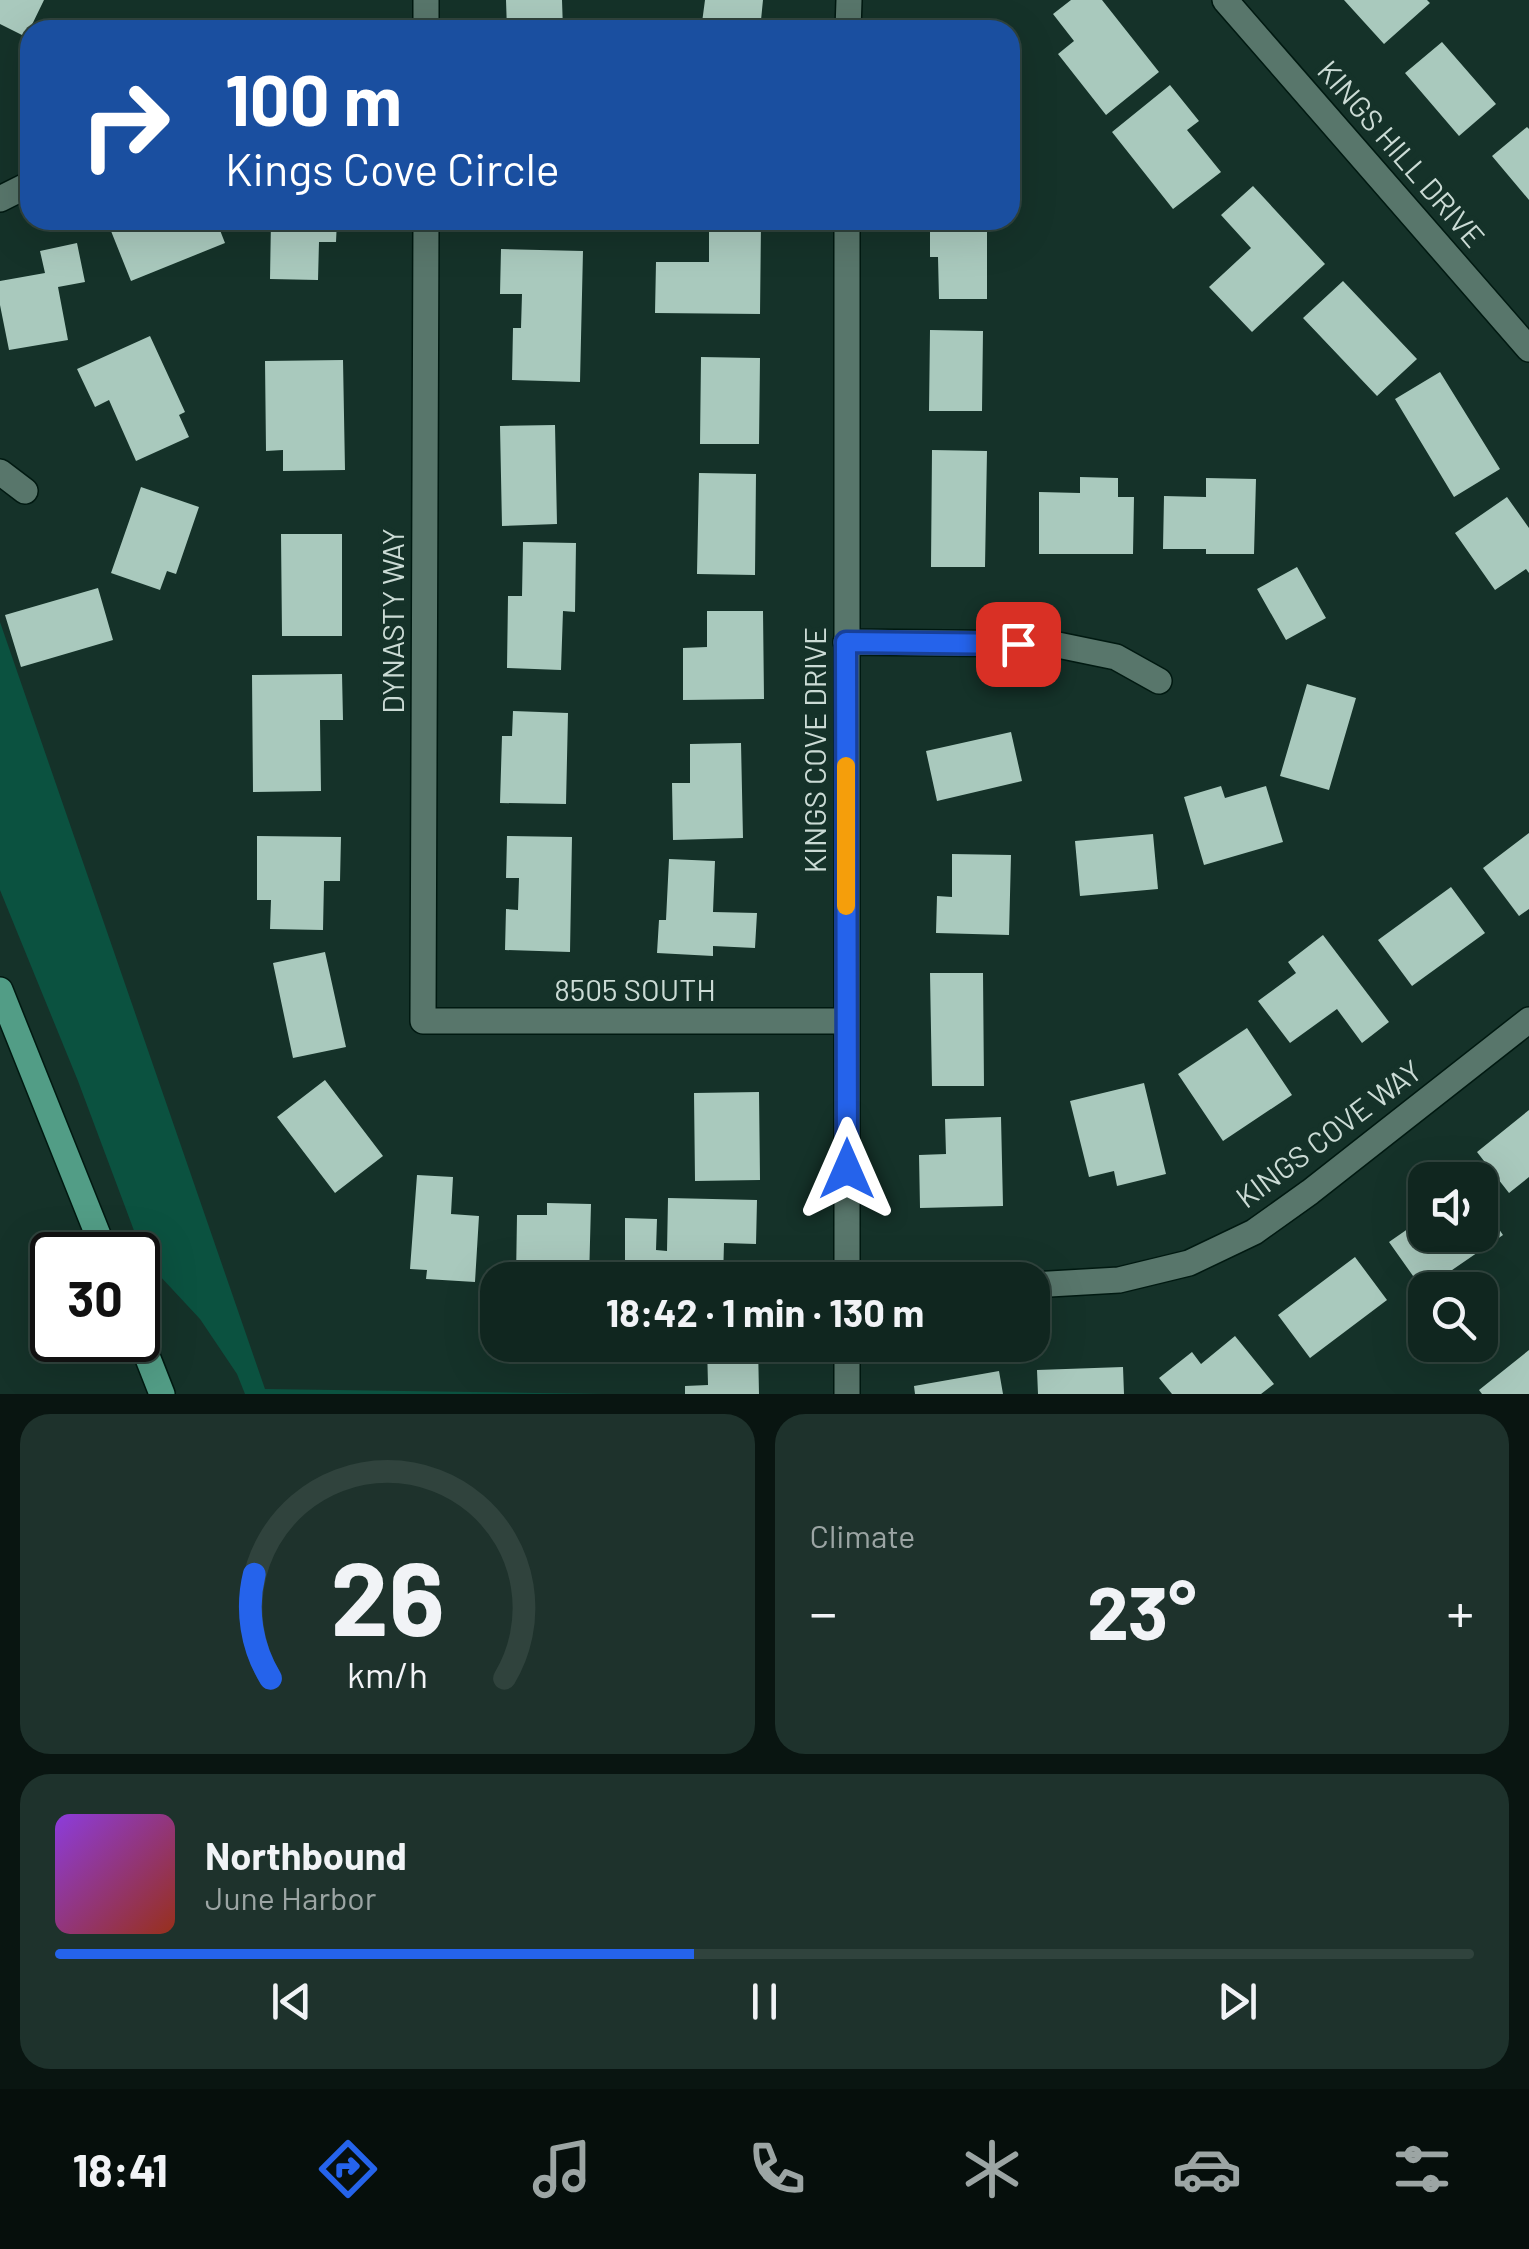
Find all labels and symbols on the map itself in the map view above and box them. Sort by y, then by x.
street label: KINGS HILL DRIVE [1311,52,1493,254]
street label: DYNASTY WAY [374,528,410,714]
pin [976,602,1061,687]
street label: KINGS COVE DRIVE [796,627,832,873]
street label: 8505 SOUTH [554,971,716,1007]
street label: KINGS COVE WAY [1228,1052,1428,1214]
position arrow [795,1117,899,1221]
speed limit sign: 30 [30,1232,160,1362]

